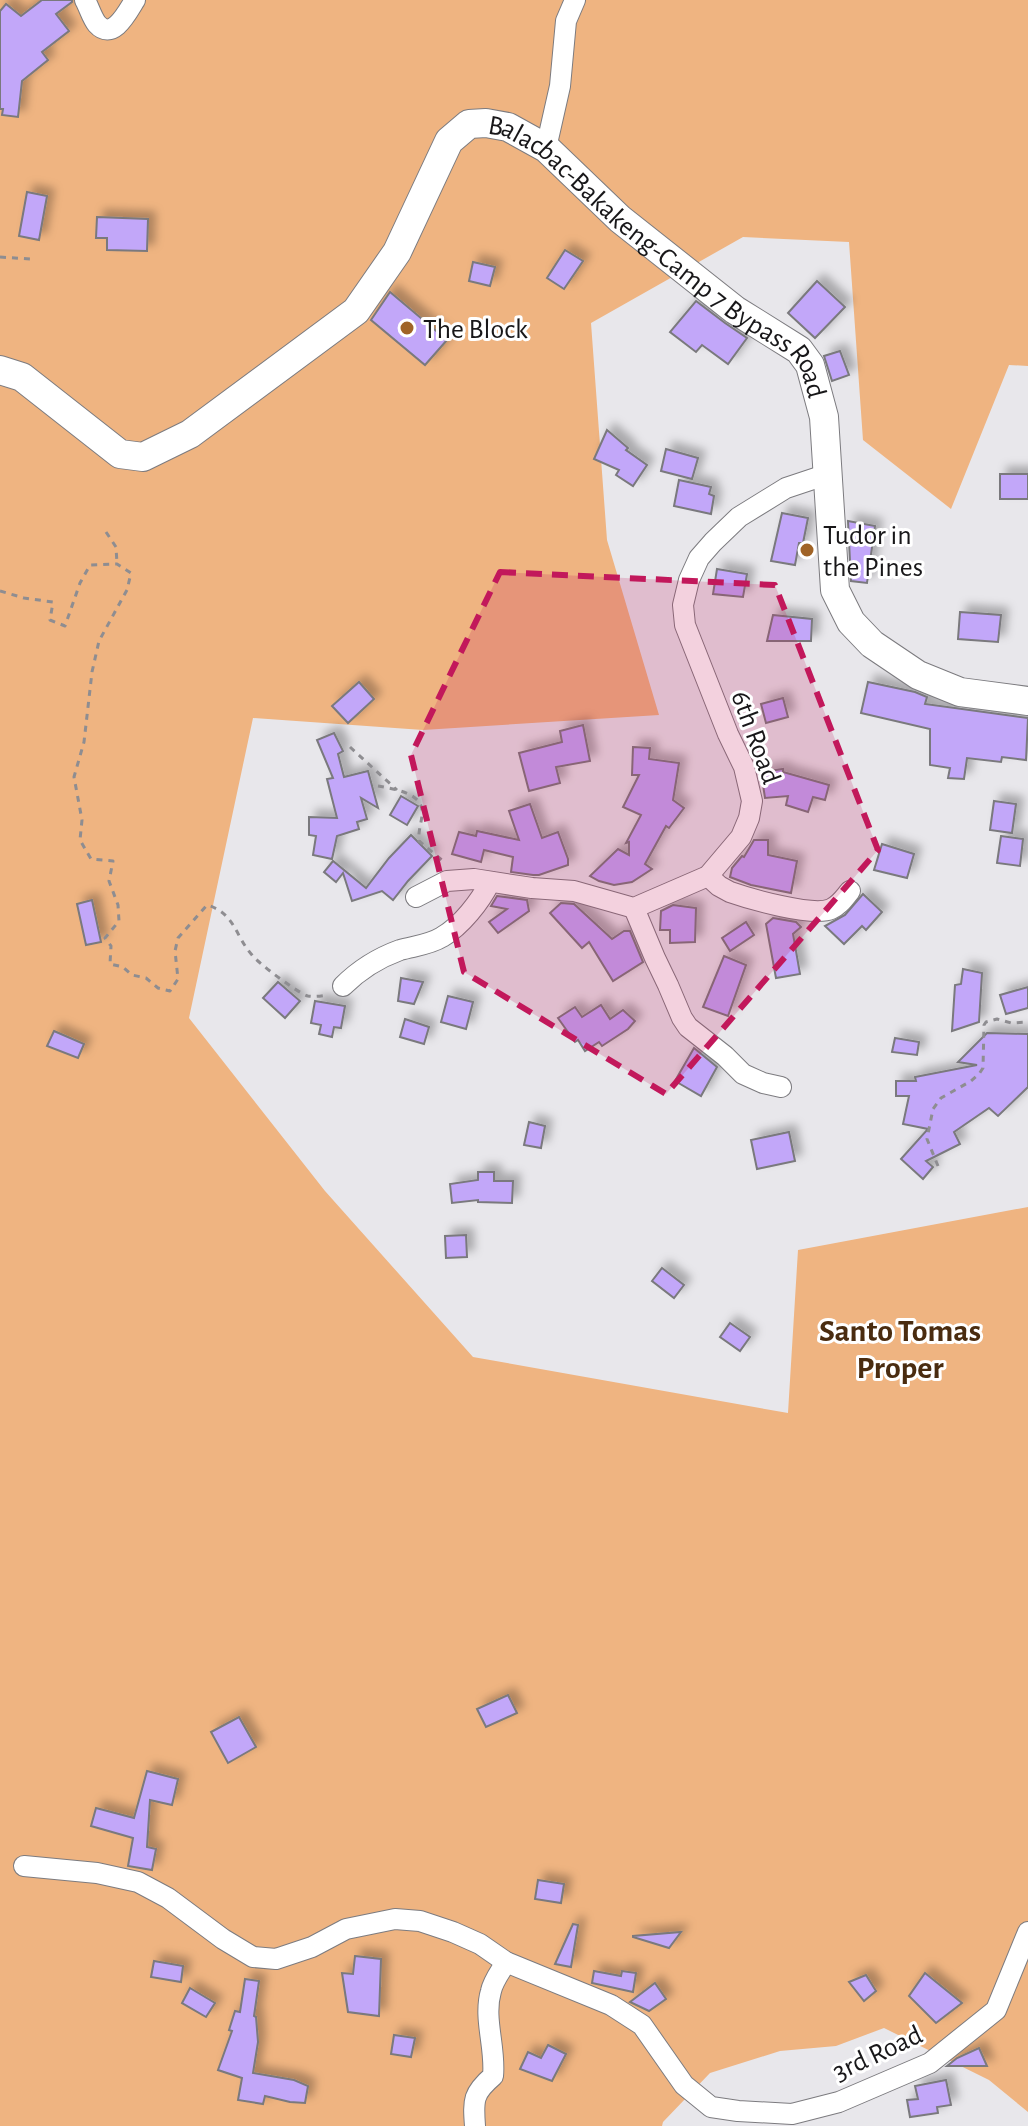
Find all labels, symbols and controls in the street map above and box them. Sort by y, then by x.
street label: Balacbac-Bakakeng-Camp 7 Bypass Road [486,112,830,401]
place label: The Block [423,316,528,344]
marker: The Block [398,319,416,337]
place label: Tudor in the Pines [823,522,923,582]
marker: Tudor in the Pines [798,541,816,559]
street label: 6th Road [725,687,785,788]
district label: Santo Tomas Proper [819,1315,981,1384]
street label: 3rd Road [829,2021,927,2087]

